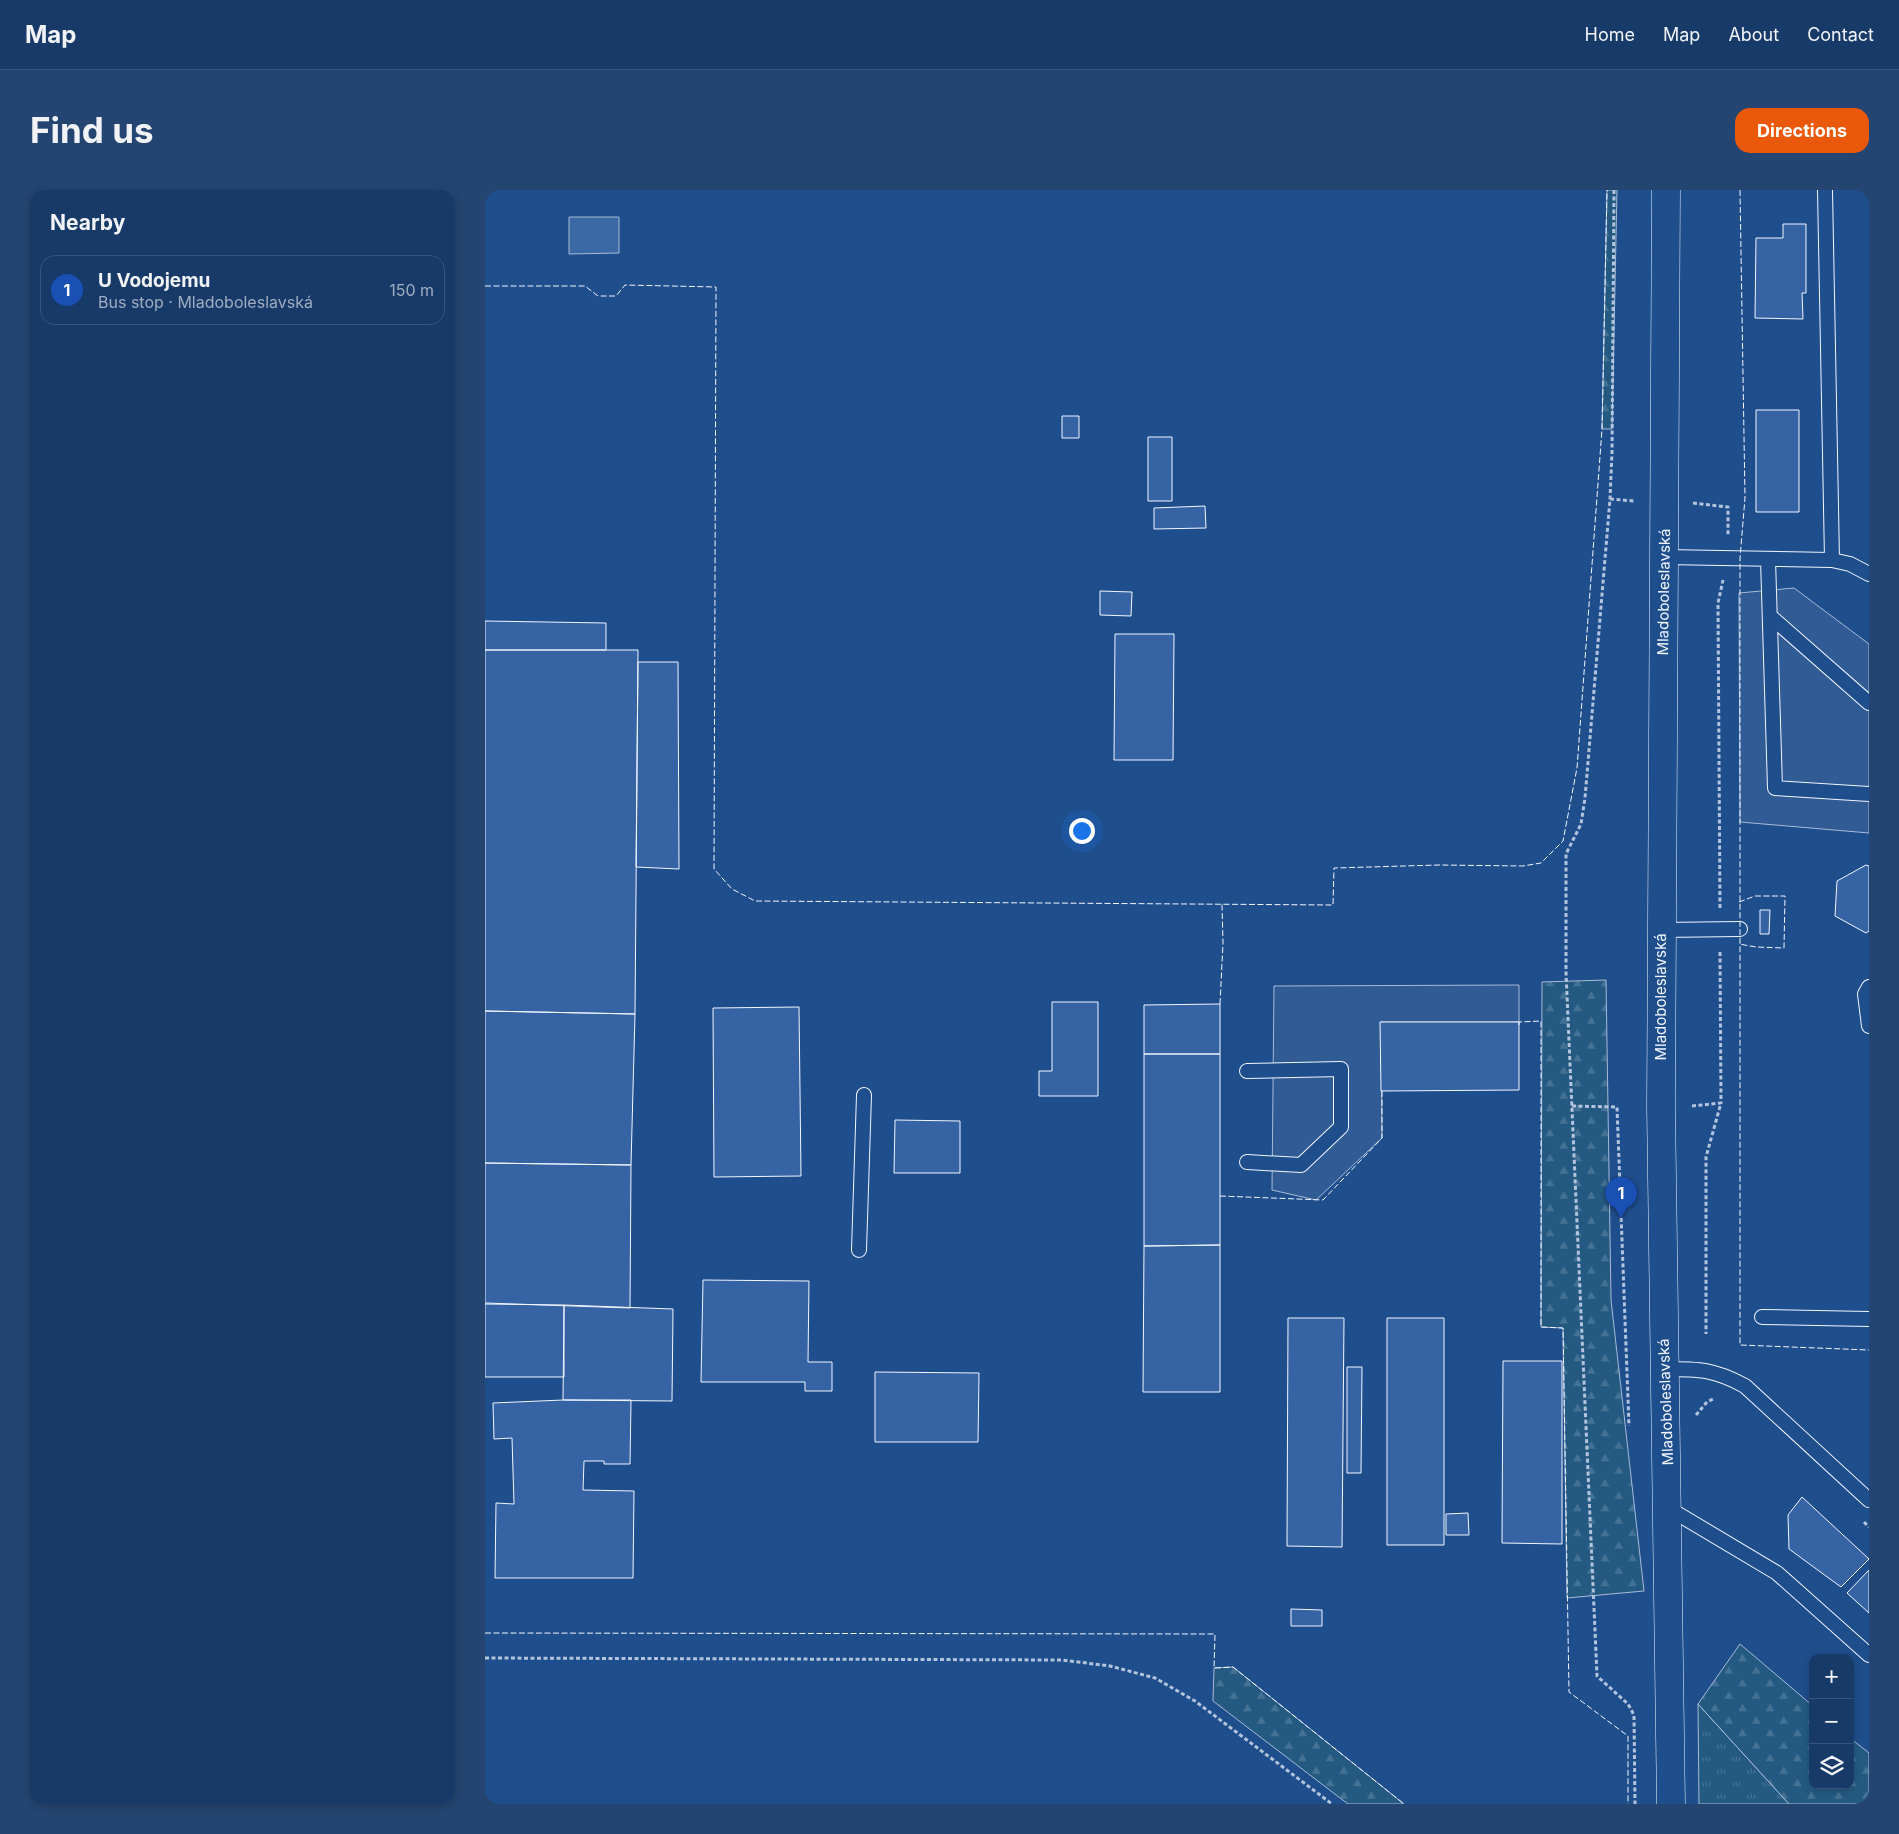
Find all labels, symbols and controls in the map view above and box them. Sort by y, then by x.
text: Map [25,20,76,49]
text: Home [1585,24,1635,45]
text: Map [1663,24,1700,45]
text: About [1728,24,1779,45]
text: Contact [1807,24,1874,45]
button: Directions [1735,108,1869,153]
text: Find us [30,109,154,151]
text: Nearby [50,210,125,235]
text: U Vodojemu [98,269,210,292]
text: 1 [64,280,70,300]
text: 150 m [389,280,434,300]
text: Bus stop · Mladoboleslavská [98,292,313,312]
street label: Mladoboleslavská [1653,528,1674,656]
your location [1069,818,1095,844]
street label: Mladoboleslavská [1651,933,1670,1061]
pin: 1 [1605,1177,1637,1218]
street label: Mladoboleslavská [1654,1338,1677,1466]
map controls [1809,1654,1854,1789]
button: + [1809,1654,1854,1699]
button: − [1809,1699,1854,1744]
button: layers [1809,1744,1854,1789]

